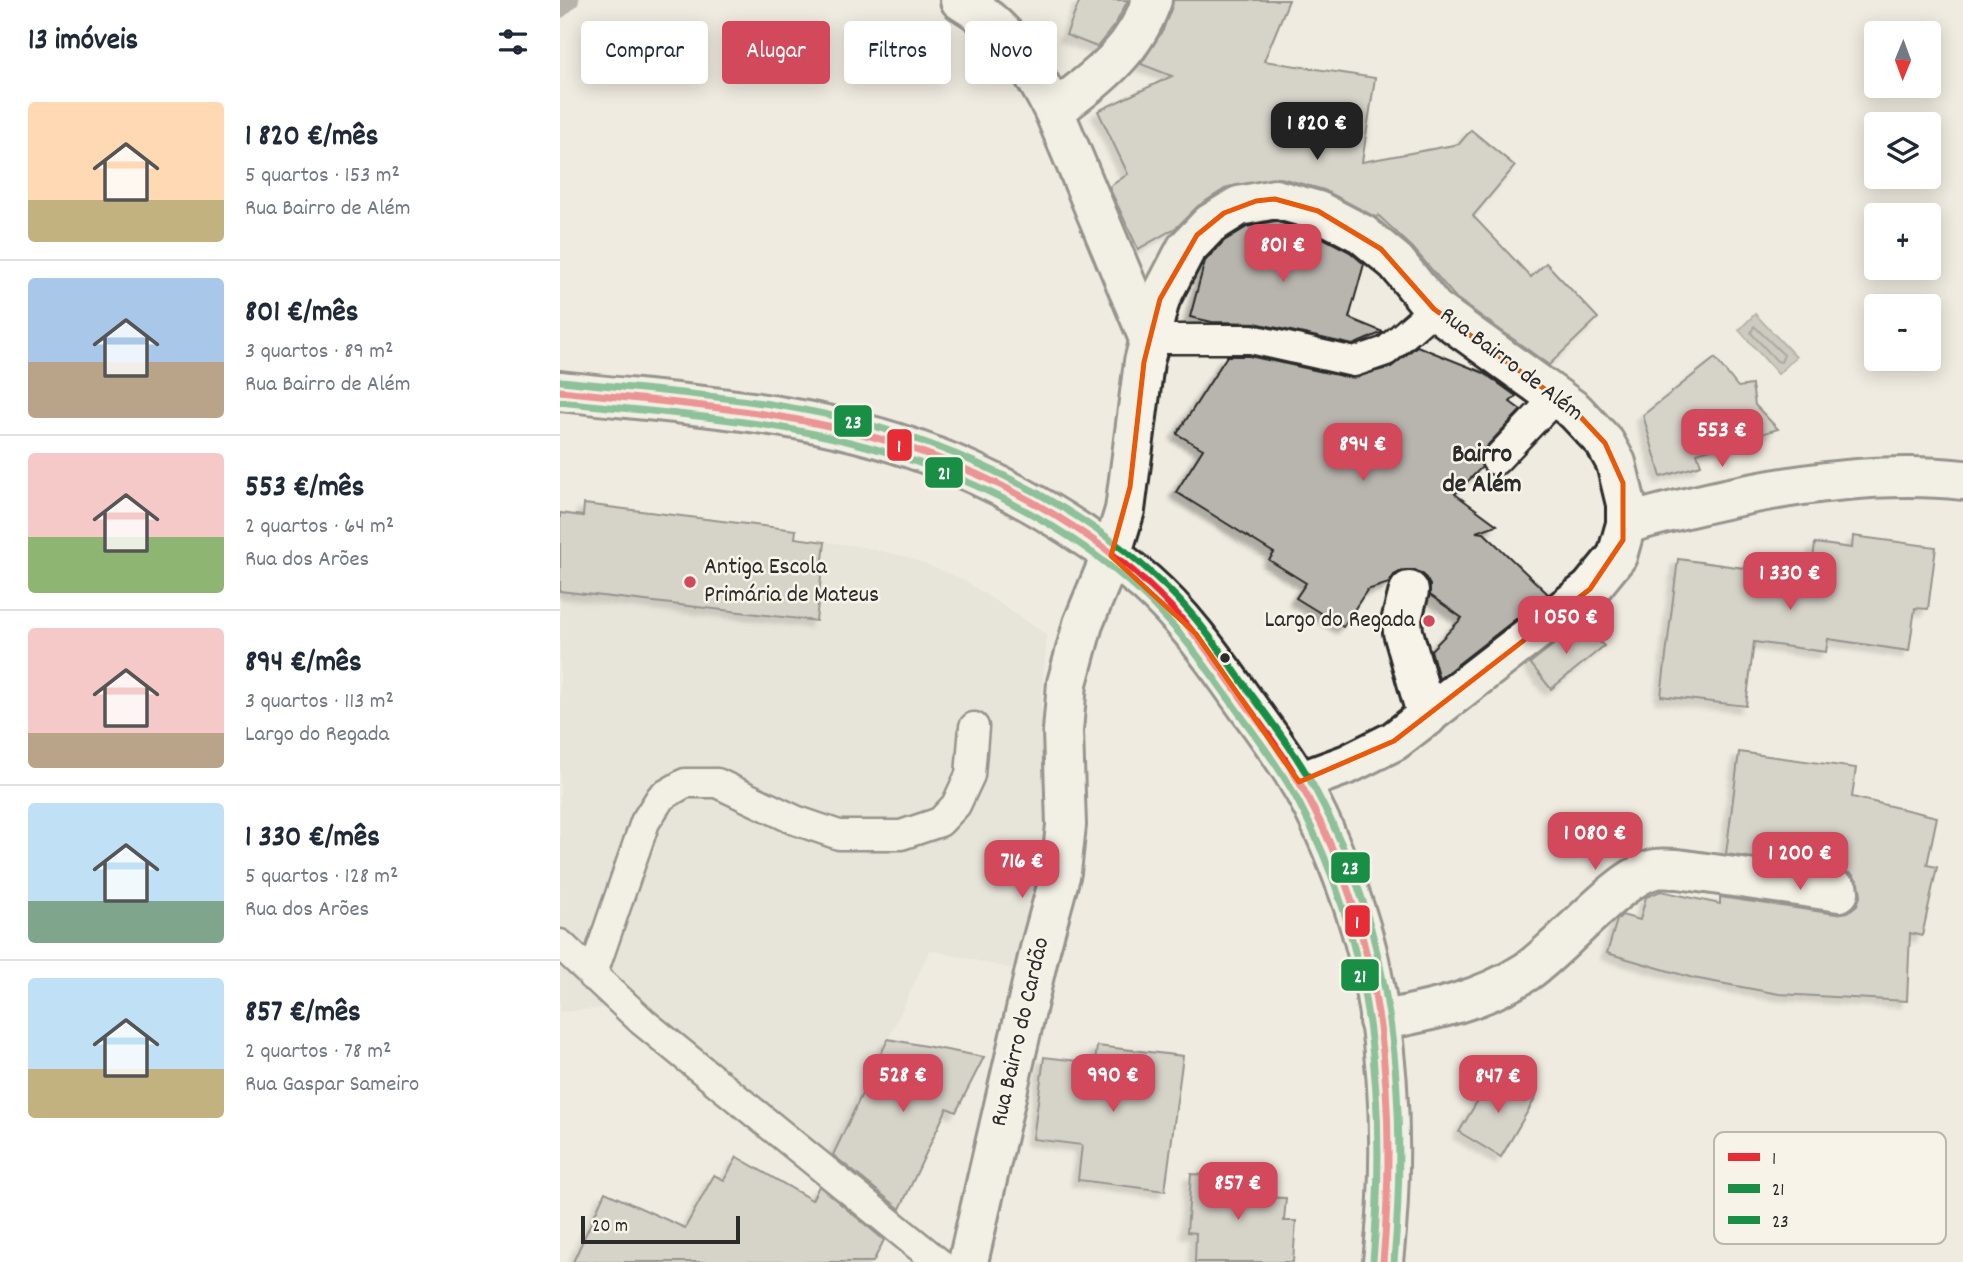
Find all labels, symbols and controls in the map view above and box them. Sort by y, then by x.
text: 13 imóveis [28,21,138,64]
chip: Comprar [581,21,708,84]
chip: Alugar [722,21,830,84]
chip: Filtros [844,21,951,84]
chip: Novo [965,21,1057,84]
north arrow [1864,21,1941,98]
map controls [1864,21,1941,371]
icon: filters [494,23,532,61]
pin: 1 820 € [1252,102,1382,162]
text: 1 820 € [1287,108,1347,141]
button: layers [1864,112,1941,189]
text: 1 820 €/mês [245,117,378,160]
icon: home [84,130,168,214]
text: 5 quartos · 153 m² [245,160,400,193]
text: Rua Bairro de Além [245,193,411,226]
button: + [1864,203,1941,280]
pin: 801 € [1234,224,1332,284]
text: 801 € [1261,230,1305,263]
text: 801 €/mês [245,293,358,336]
button: − [1864,294,1941,371]
street label: Rua Bairro de Além [1432,299,1590,431]
icon: home [84,306,168,390]
text: 3 quartos · 89 m² [245,336,393,369]
text: Rua Bairro de Além [245,369,411,402]
line badge: 23 [833,404,873,438]
pin: 553 € [1673,410,1771,469]
text: 23 [845,411,861,438]
text: 553 € [1697,415,1747,448]
pin: 894 € [1314,424,1412,483]
line badge: 1 [886,428,913,462]
text: 894 € [1339,429,1387,462]
text: 1 [897,435,901,462]
district label: Bairro de Além [1442,437,1522,504]
line badge: 21 [924,456,964,489]
text: 21 [938,462,950,489]
text: 553 €/mês [245,468,364,511]
icon: home [84,481,168,565]
text: 2 quartos · 64 m² [245,511,394,544]
text: Rua dos Arões [245,544,369,577]
place label: Antiga Escola Primária de Mateus [704,551,879,613]
pin: 1 330 € [1725,552,1855,612]
text: 1 330 € [1759,558,1821,591]
marker: Antiga Escola Primária de Mateus [682,574,698,590]
pin: 1 050 € [1501,596,1631,656]
text: 1 050 € [1534,602,1598,635]
place label: Largo do Regada [1264,604,1416,638]
marker: Largo do Regada [1421,613,1437,629]
text: 894 €/mês [245,643,362,686]
unlabelled marker [1218,651,1232,665]
icon: home [84,656,168,740]
text: 3 quartos · 113 m² [245,686,394,719]
text: Largo do Regada [245,719,389,752]
pin: 1 080 € [1530,812,1660,872]
text: 1 330 €/mês [245,818,380,861]
text: 1 080 € [1564,818,1626,851]
icon: home [84,831,168,915]
pin: 1 200 € [1735,832,1865,892]
text: 1 200 € [1768,838,1832,871]
pin: 716 € [973,841,1071,900]
text: 716 € [1000,846,1044,879]
line badge: 23 [1330,851,1371,884]
text: 23 [1342,857,1358,884]
text: 5 quartos · 128 m² [245,861,398,894]
text: Rua dos Arões [245,894,369,927]
line badge: 1 [1344,904,1371,938]
text: 1 [1355,911,1359,938]
street label: Rua Bairro do Cardão [983,934,1059,1130]
line badge: 21 [1340,958,1380,992]
text: 21 [1354,965,1366,992]
text: 857 €/mês [245,993,361,1036]
icon: home [84,1006,168,1090]
text: 2 quartos · 78 m² [245,1036,391,1069]
pin: 528 € [854,1054,952,1114]
pin: 990 € [1064,1054,1162,1114]
pin: 847 € [1449,1056,1547,1115]
text: 528 € [879,1060,927,1093]
text: 990 € [1087,1060,1139,1093]
text: 847 € [1475,1061,1521,1094]
text: Rua Gaspar Sameiro [245,1069,419,1102]
legend [1714,1132,1946,1244]
text: 1 [1772,1147,1776,1174]
pin: 857 € [1189,1162,1287,1222]
text: 857 € [1215,1168,1261,1201]
text: 21 [1772,1178,1784,1205]
text: 23 [1772,1210,1789,1237]
scale bar [581,1213,740,1245]
text: 20 m [592,1214,628,1241]

